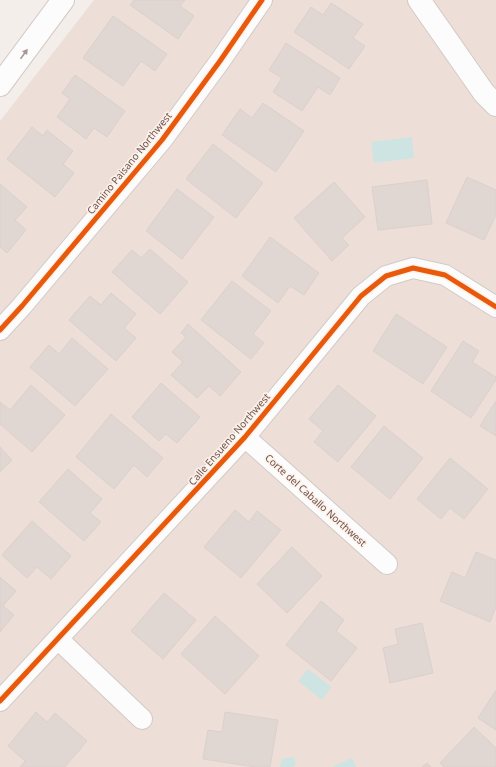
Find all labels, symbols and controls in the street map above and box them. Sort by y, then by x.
one-way arrow [19,48,28,59]
street label: Camino Paisano Northwest [83,109,175,217]
street label: Calle Ensueno Northwest [185,390,273,488]
street label: Corte del Caballo Northwest [262,451,370,550]

